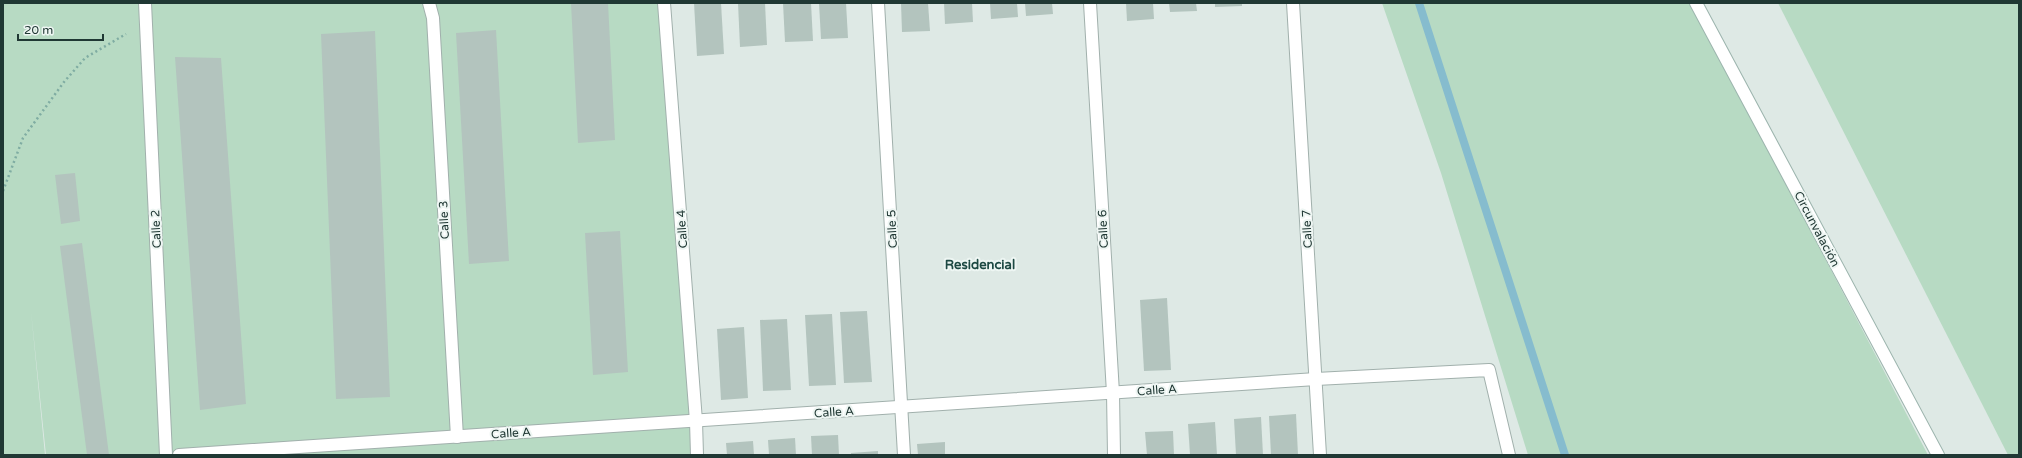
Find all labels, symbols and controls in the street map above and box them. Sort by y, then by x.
scale bar [18,16,103,42]
text: 20 m [24,23,53,37]
street label: Circunvalación [1791,189,1843,269]
street label: Calle 3 [436,200,452,240]
street label: Calle 2 [148,209,164,249]
street label: Calle 4 [674,209,690,249]
street label: Calle 5 [884,209,900,249]
street label: Calle 6 [1095,209,1111,249]
street label: Calle 7 [1299,209,1315,249]
district label: Residencial [945,257,1015,273]
street label: Calle A [1137,382,1177,398]
street label: Calle A [814,404,854,420]
street label: Calle A [491,425,531,441]

